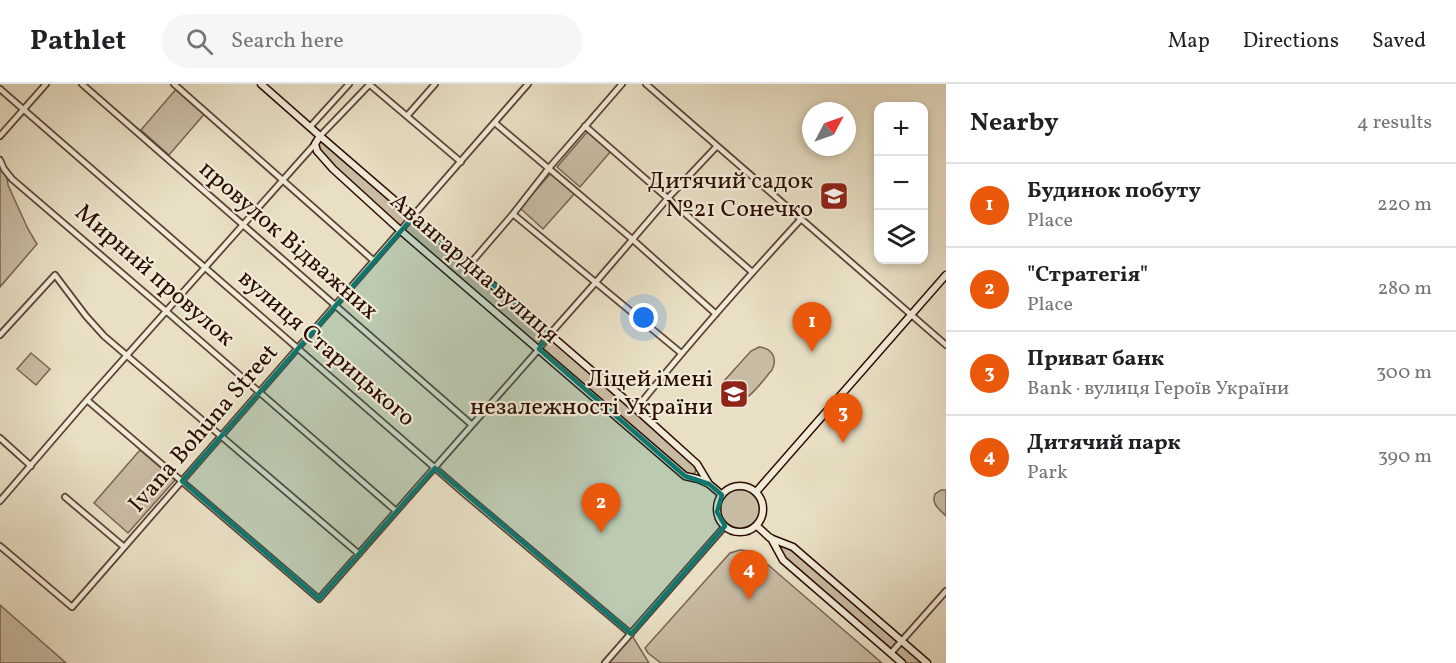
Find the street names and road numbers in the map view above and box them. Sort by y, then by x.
street label: провулок Відважних [191,153,385,329]
street label: Авангардна вулиця [382,186,566,352]
street label: Мирний провулок [67,197,242,355]
street label: вулиця Старицького [230,263,422,435]
street label: Ivana Bohuna Street [121,337,287,521]

